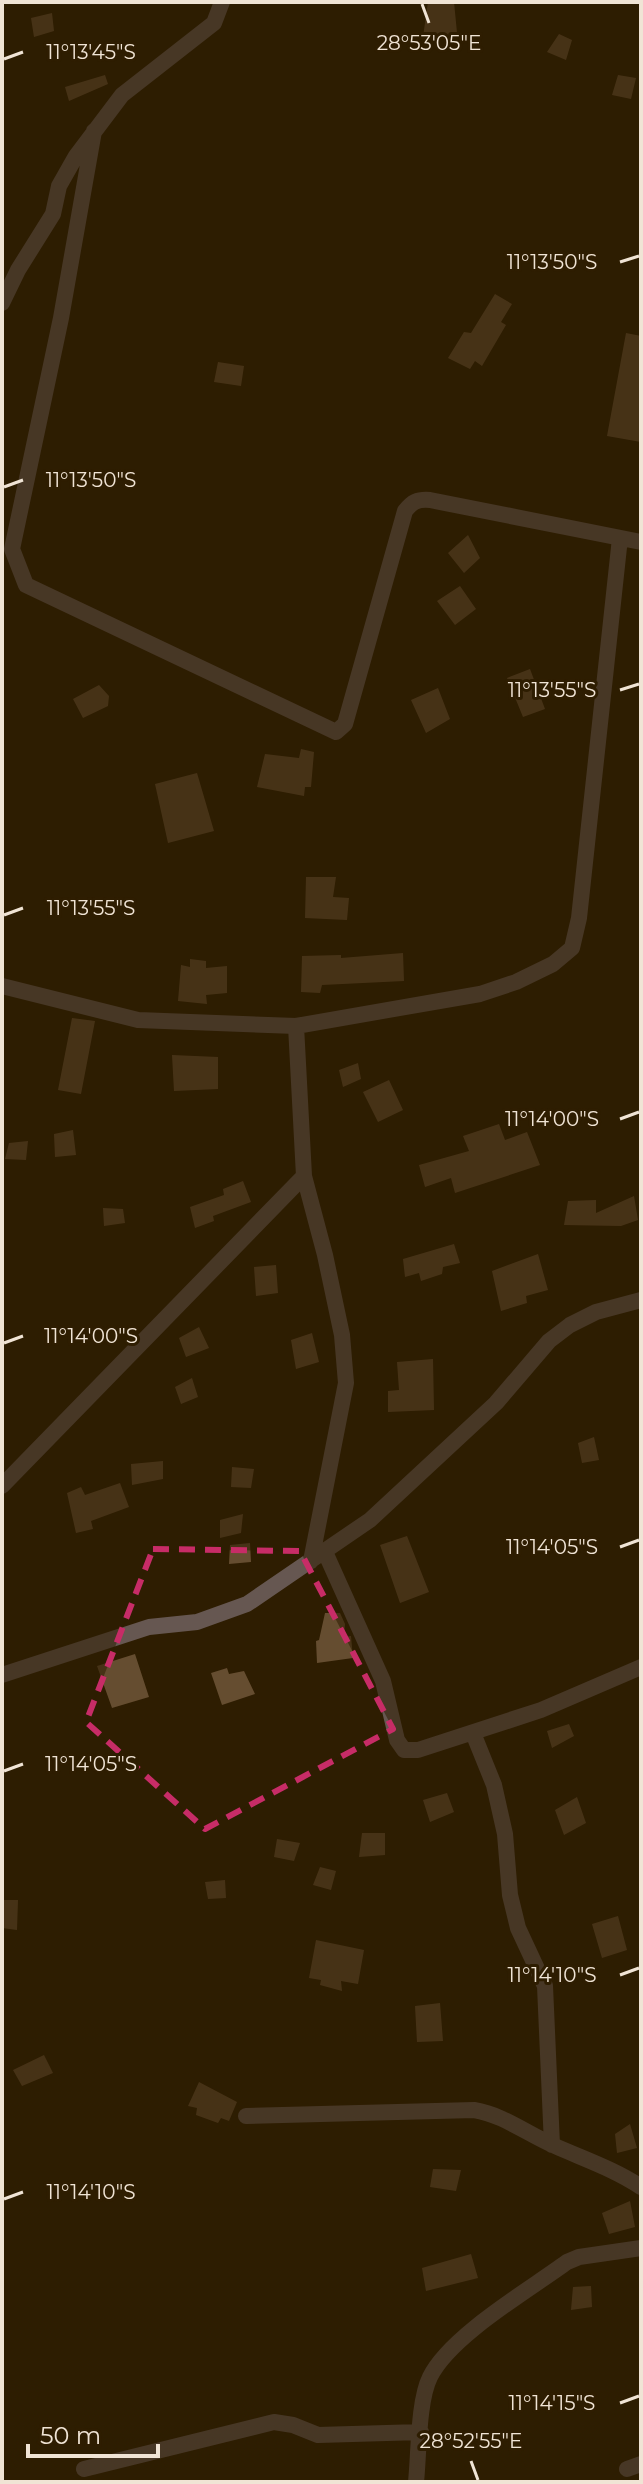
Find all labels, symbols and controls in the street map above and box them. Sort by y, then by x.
text: 28°53'05"E [377,31,481,55]
text: 11°13'45"S [46,40,136,64]
text: 11°13'50"S [507,250,597,274]
text: 11°13'50"S [46,468,136,492]
text: 11°13'55"S [508,678,596,702]
text: 11°13'55"S [47,896,135,920]
text: 11°14'00"S [505,1107,599,1131]
text: 11°14'00"S [44,1324,138,1348]
text: 11°14'05"S [506,1535,598,1559]
text: 11°14'05"S [45,1752,137,1776]
text: 11°14'10"S [508,1963,596,1987]
text: 11°14'10"S [47,2180,135,2204]
text: 11°14'15"S [509,2391,595,2415]
scale bar [28,2408,158,2458]
text: 50 m [40,2421,101,2450]
text: 28°52'55"E [420,2429,522,2453]

